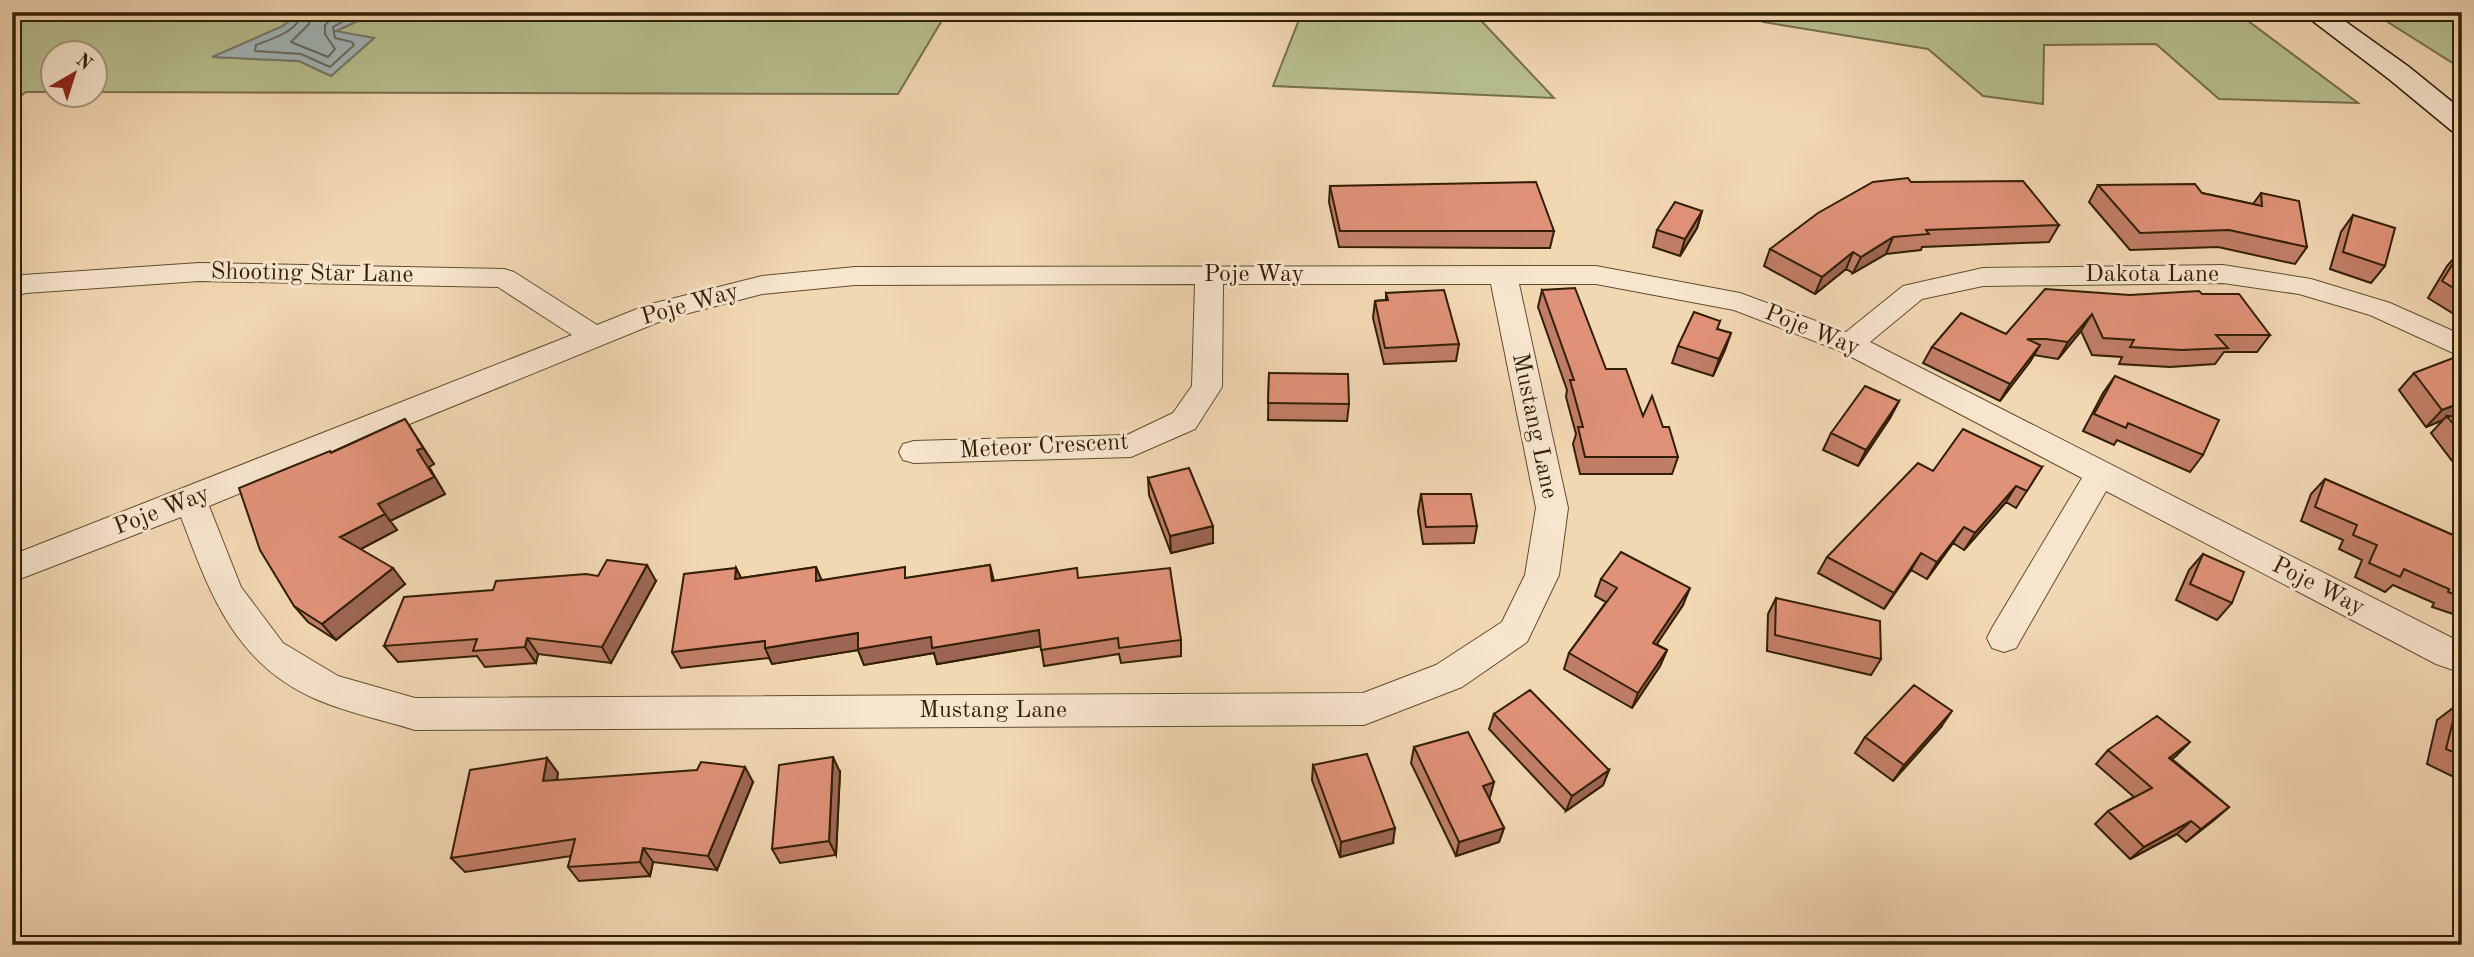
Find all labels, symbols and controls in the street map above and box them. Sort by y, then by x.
north arrow [38,38,108,108]
text: N [72,51,95,75]
street label: Shooting Star Lane [210,260,414,288]
street label: Poje Way [1204,263,1304,287]
street label: Dakota Lane [2085,263,2219,287]
street label: Poje Way [638,280,742,330]
street label: Poje Way [1761,301,1863,361]
street label: Mustang Lane [1507,351,1561,501]
street label: Meteor Crescent [959,431,1129,463]
street label: Poje Way [111,482,213,540]
street label: Poje Way [2268,554,2368,621]
street label: Mustang Lane [919,699,1067,723]

